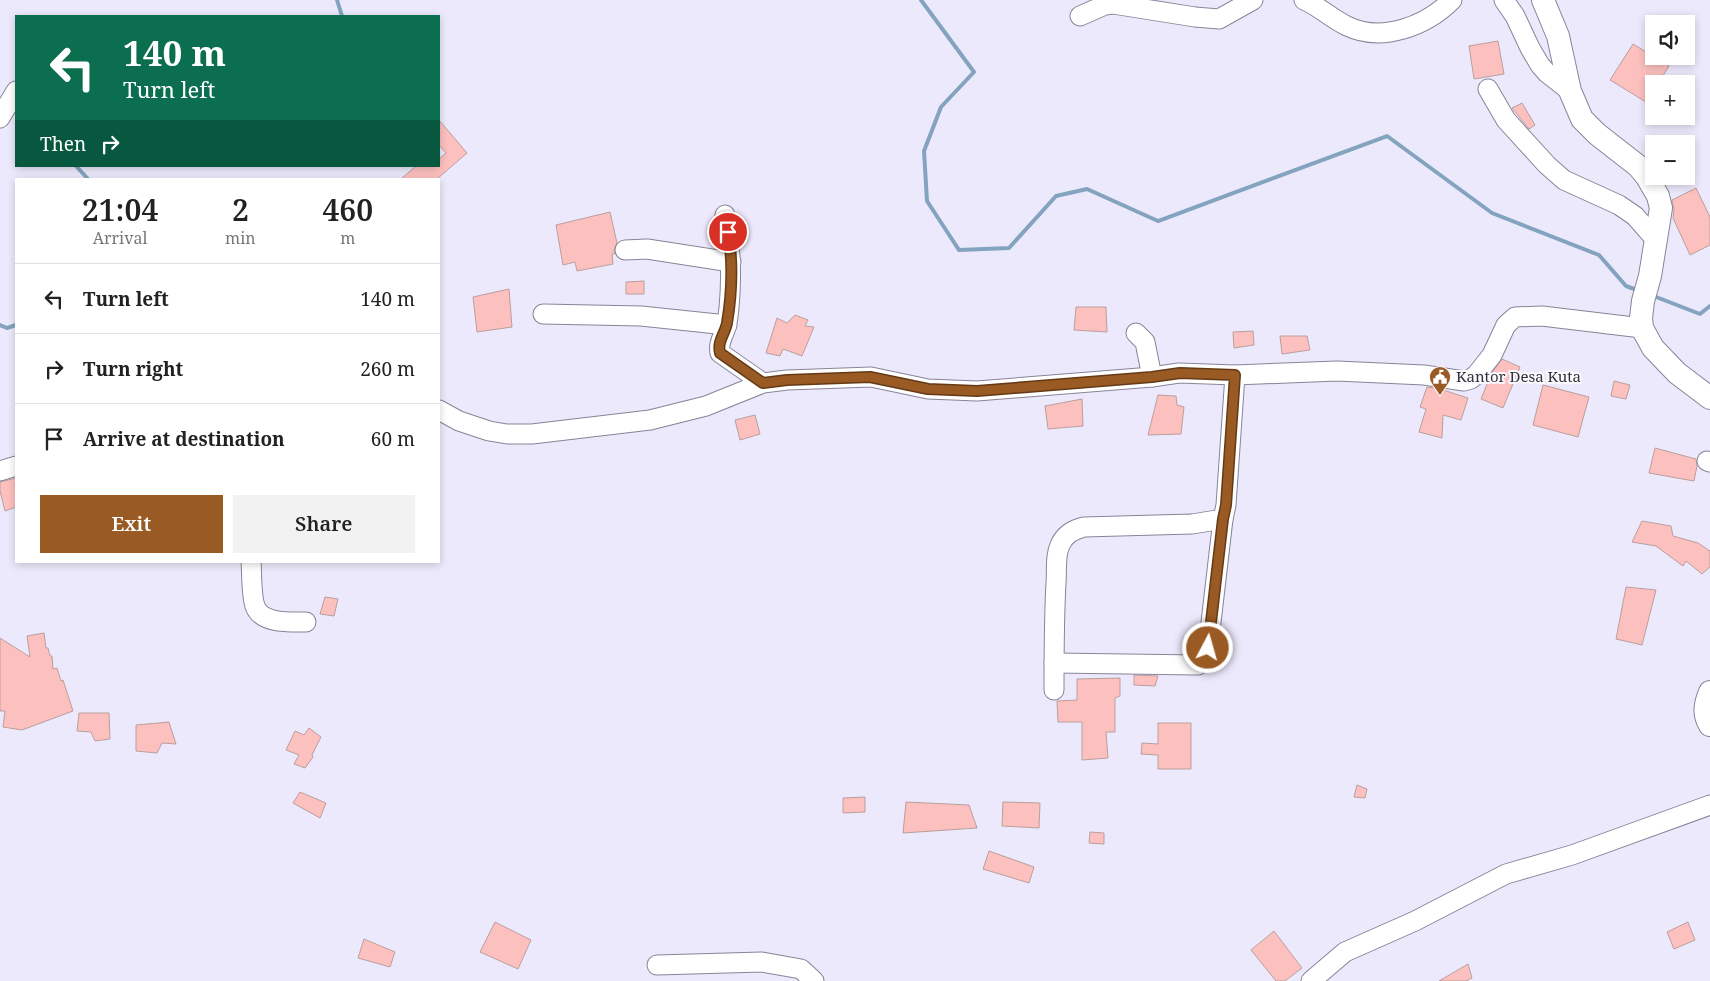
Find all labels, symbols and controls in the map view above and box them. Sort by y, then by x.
map controls [1645,15,1695,185]
button: sound [1645,15,1695,65]
text: 140 m [123,29,226,76]
icon: left [40,35,105,100]
text: Turn left [123,74,215,104]
button: + [1645,75,1695,125]
icon: right [96,130,124,158]
text: Then [40,131,86,157]
button: − [1645,135,1695,185]
text: 21:04 [82,189,158,230]
text: 2 [232,189,249,230]
text: 460 [322,189,373,230]
pin [707,211,749,253]
icon: arrive [714,218,742,246]
text: Arrival [93,227,147,249]
text: min [225,227,256,249]
text: m [340,227,355,249]
icon: left [40,285,68,313]
text: Turn left [83,286,169,312]
text: 140 m [360,286,415,312]
icon: right [40,355,68,383]
text: Turn right [83,356,183,382]
text: 260 m [360,356,415,382]
public building icon: Kantor Desa Kuta [1428,365,1452,396]
place label: Kantor Desa Kuta [1456,366,1581,386]
icon: arrive [40,425,68,453]
text: Arrive at destination [83,426,285,452]
text: 60 m [371,426,415,452]
button: Exit [40,495,223,553]
button: Share [233,495,415,553]
position arrow [1181,621,1233,673]

